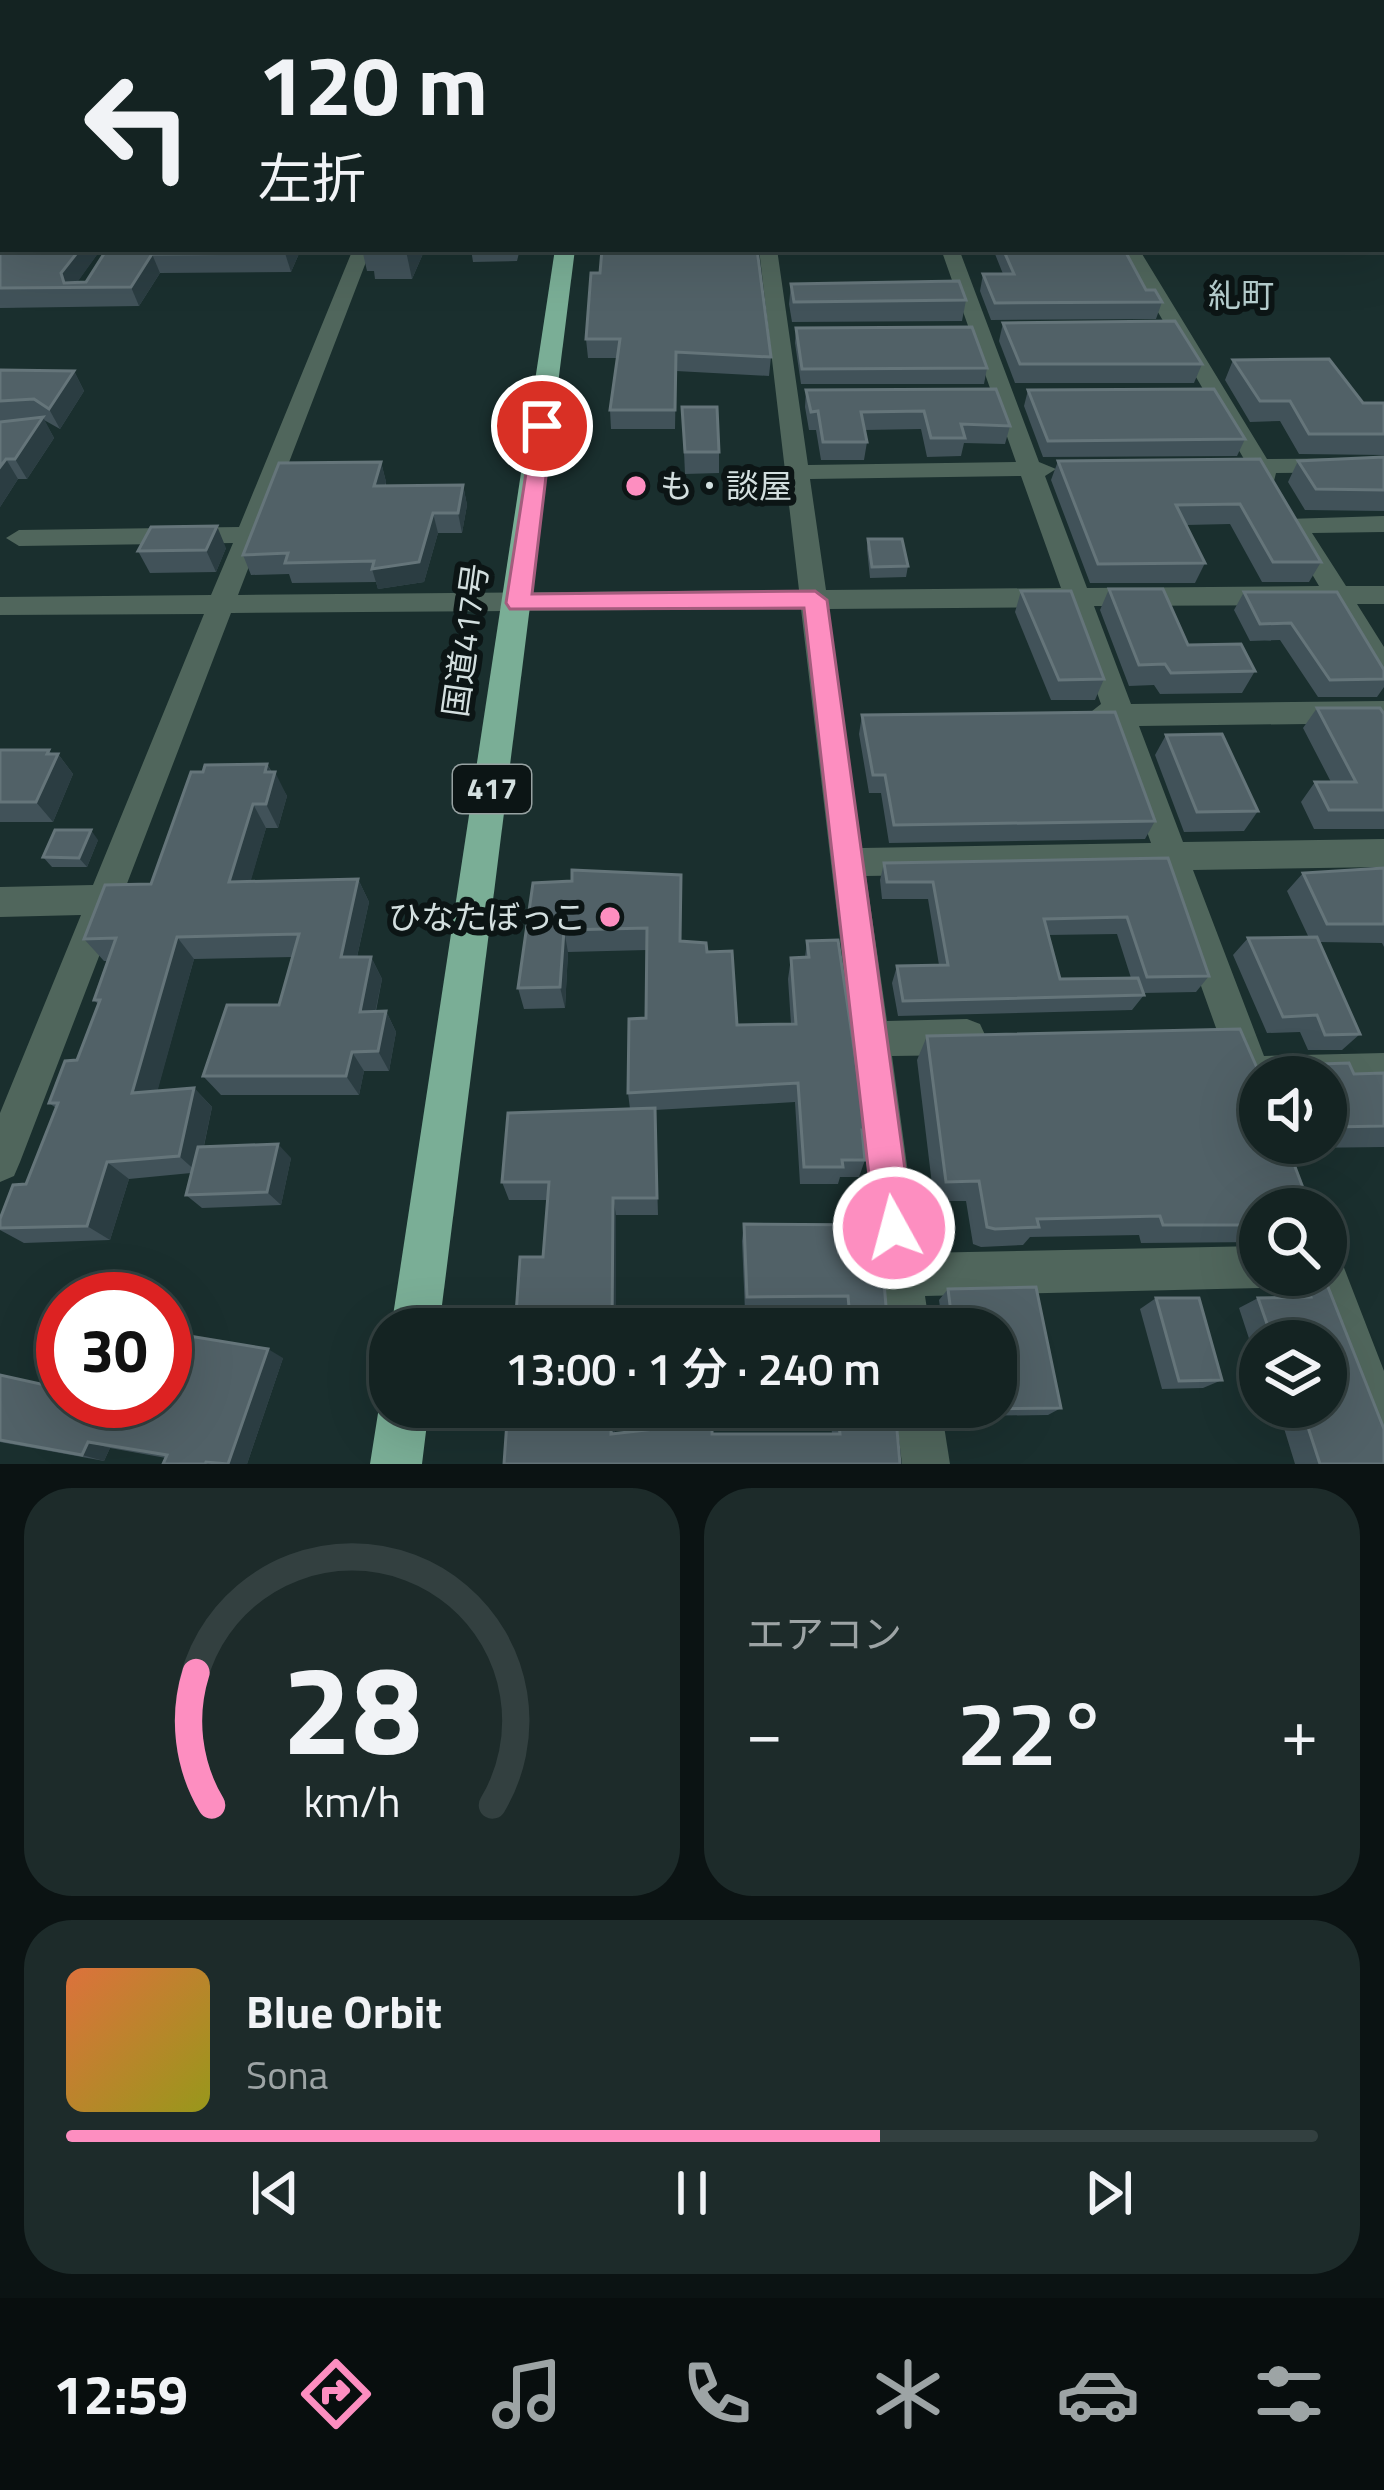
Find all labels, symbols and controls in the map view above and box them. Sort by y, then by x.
text: 120 m [258,20,488,148]
icon: left [60,48,216,204]
text: 左折 [258,137,366,219]
district label: 糺町 [1208,270,1274,320]
pin [491,375,593,477]
icon: arrive [509,393,575,459]
place label: も・談屋 [660,461,792,511]
marker: も・談屋 [623,473,649,499]
street label: 国道417号 [429,560,501,720]
road number: 417 [453,765,531,813]
place label: ひなたぼっこ [388,892,586,942]
marker: ひなたぼっこ [597,904,623,930]
map controls [1239,1056,1347,1428]
button: sound [1239,1056,1347,1164]
position arrow [831,1165,957,1291]
button: search [1239,1188,1347,1296]
speed limit sign: 30 [36,1272,192,1428]
button: layers [1239,1320,1347,1428]
text: 13:00 · 1 分 · 240 m [505,1334,881,1402]
text: エアコン [746,1604,902,1663]
text: 28 [282,1613,422,1802]
text: 22° [956,1663,1108,1800]
text: − [746,1681,783,1782]
text: + [1281,1681,1318,1782]
text: km/h [303,1768,401,1834]
text: Blue Orbit [246,1977,442,2045]
text: Sona [246,2045,328,2104]
icon: previous [242,2160,308,2226]
icon: pause [659,2160,725,2226]
icon: next [1076,2160,1142,2226]
icon: directions [294,2352,378,2436]
icon: music [485,2352,569,2436]
icon: phone [675,2352,759,2436]
icon: climate [866,2352,950,2436]
icon: car [1056,2352,1140,2436]
icon: filters [1247,2352,1331,2436]
text: 12:59 [53,2353,188,2435]

